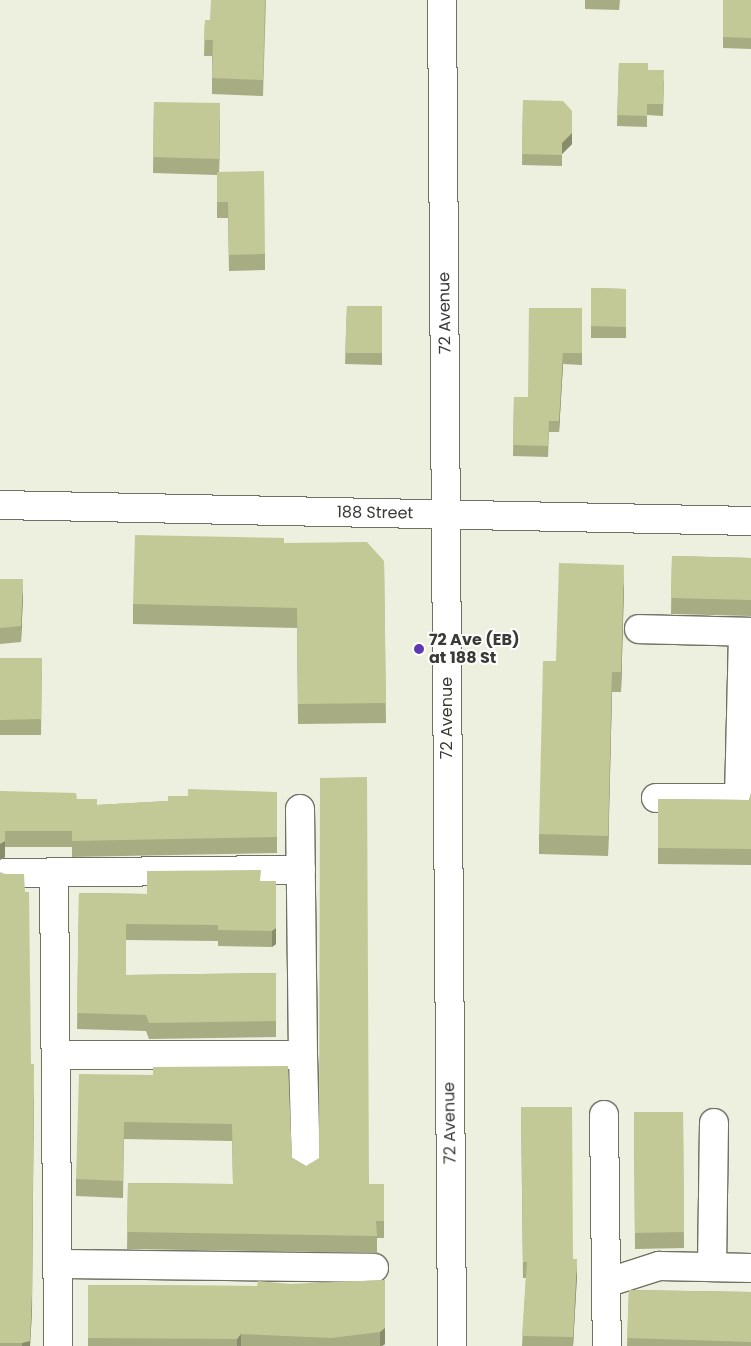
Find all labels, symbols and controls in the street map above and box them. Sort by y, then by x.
street label: 72 Avenue [435,272,455,354]
street label: 188 Street [337,503,413,523]
place label: 72 Ave (EB) at 188 St [429,630,520,668]
marker: 72 Ave (EB) at 188 St [413,643,425,655]
street label: 72 Avenue [437,677,457,759]
street label: 72 Avenue [440,1082,460,1164]

